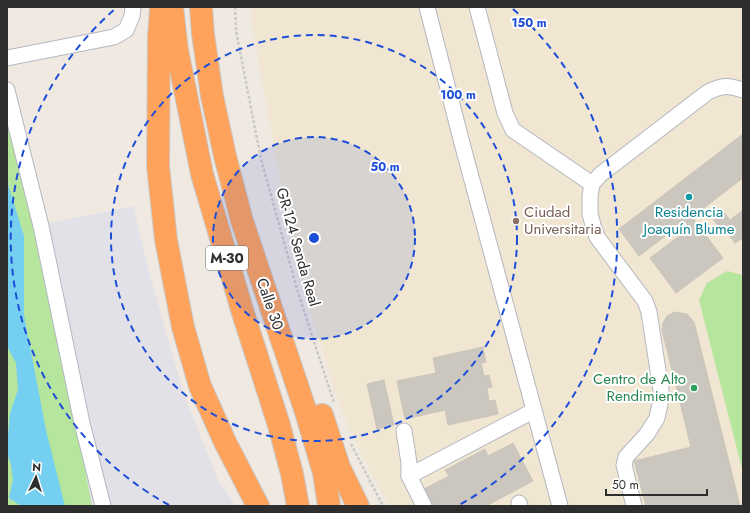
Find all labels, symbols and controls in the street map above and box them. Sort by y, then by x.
text: 150 m [511,14,547,32]
text: 100 m [440,86,476,104]
text: 50 m [370,158,400,176]
street label: GR-124 Senda Real [271,185,325,309]
marker: Residencia Joaquín Blume [684,192,694,202]
place label: Ciudad Universitaria [524,201,601,240]
place label: Residencia Joaquín Blume [642,201,735,240]
marker: Ciudad Universitaria [511,216,521,226]
centre of rings [307,231,321,245]
road number: M-30 [206,246,248,270]
street label: Calle 30 [251,275,289,333]
place label: Centro de Alto Rendimiento [593,368,686,407]
marker: Centro de Alto Rendimiento [689,383,699,393]
north arrow [16,457,56,497]
text: N [32,459,42,475]
scale bar [606,471,707,497]
text: 50 m [612,476,639,494]

